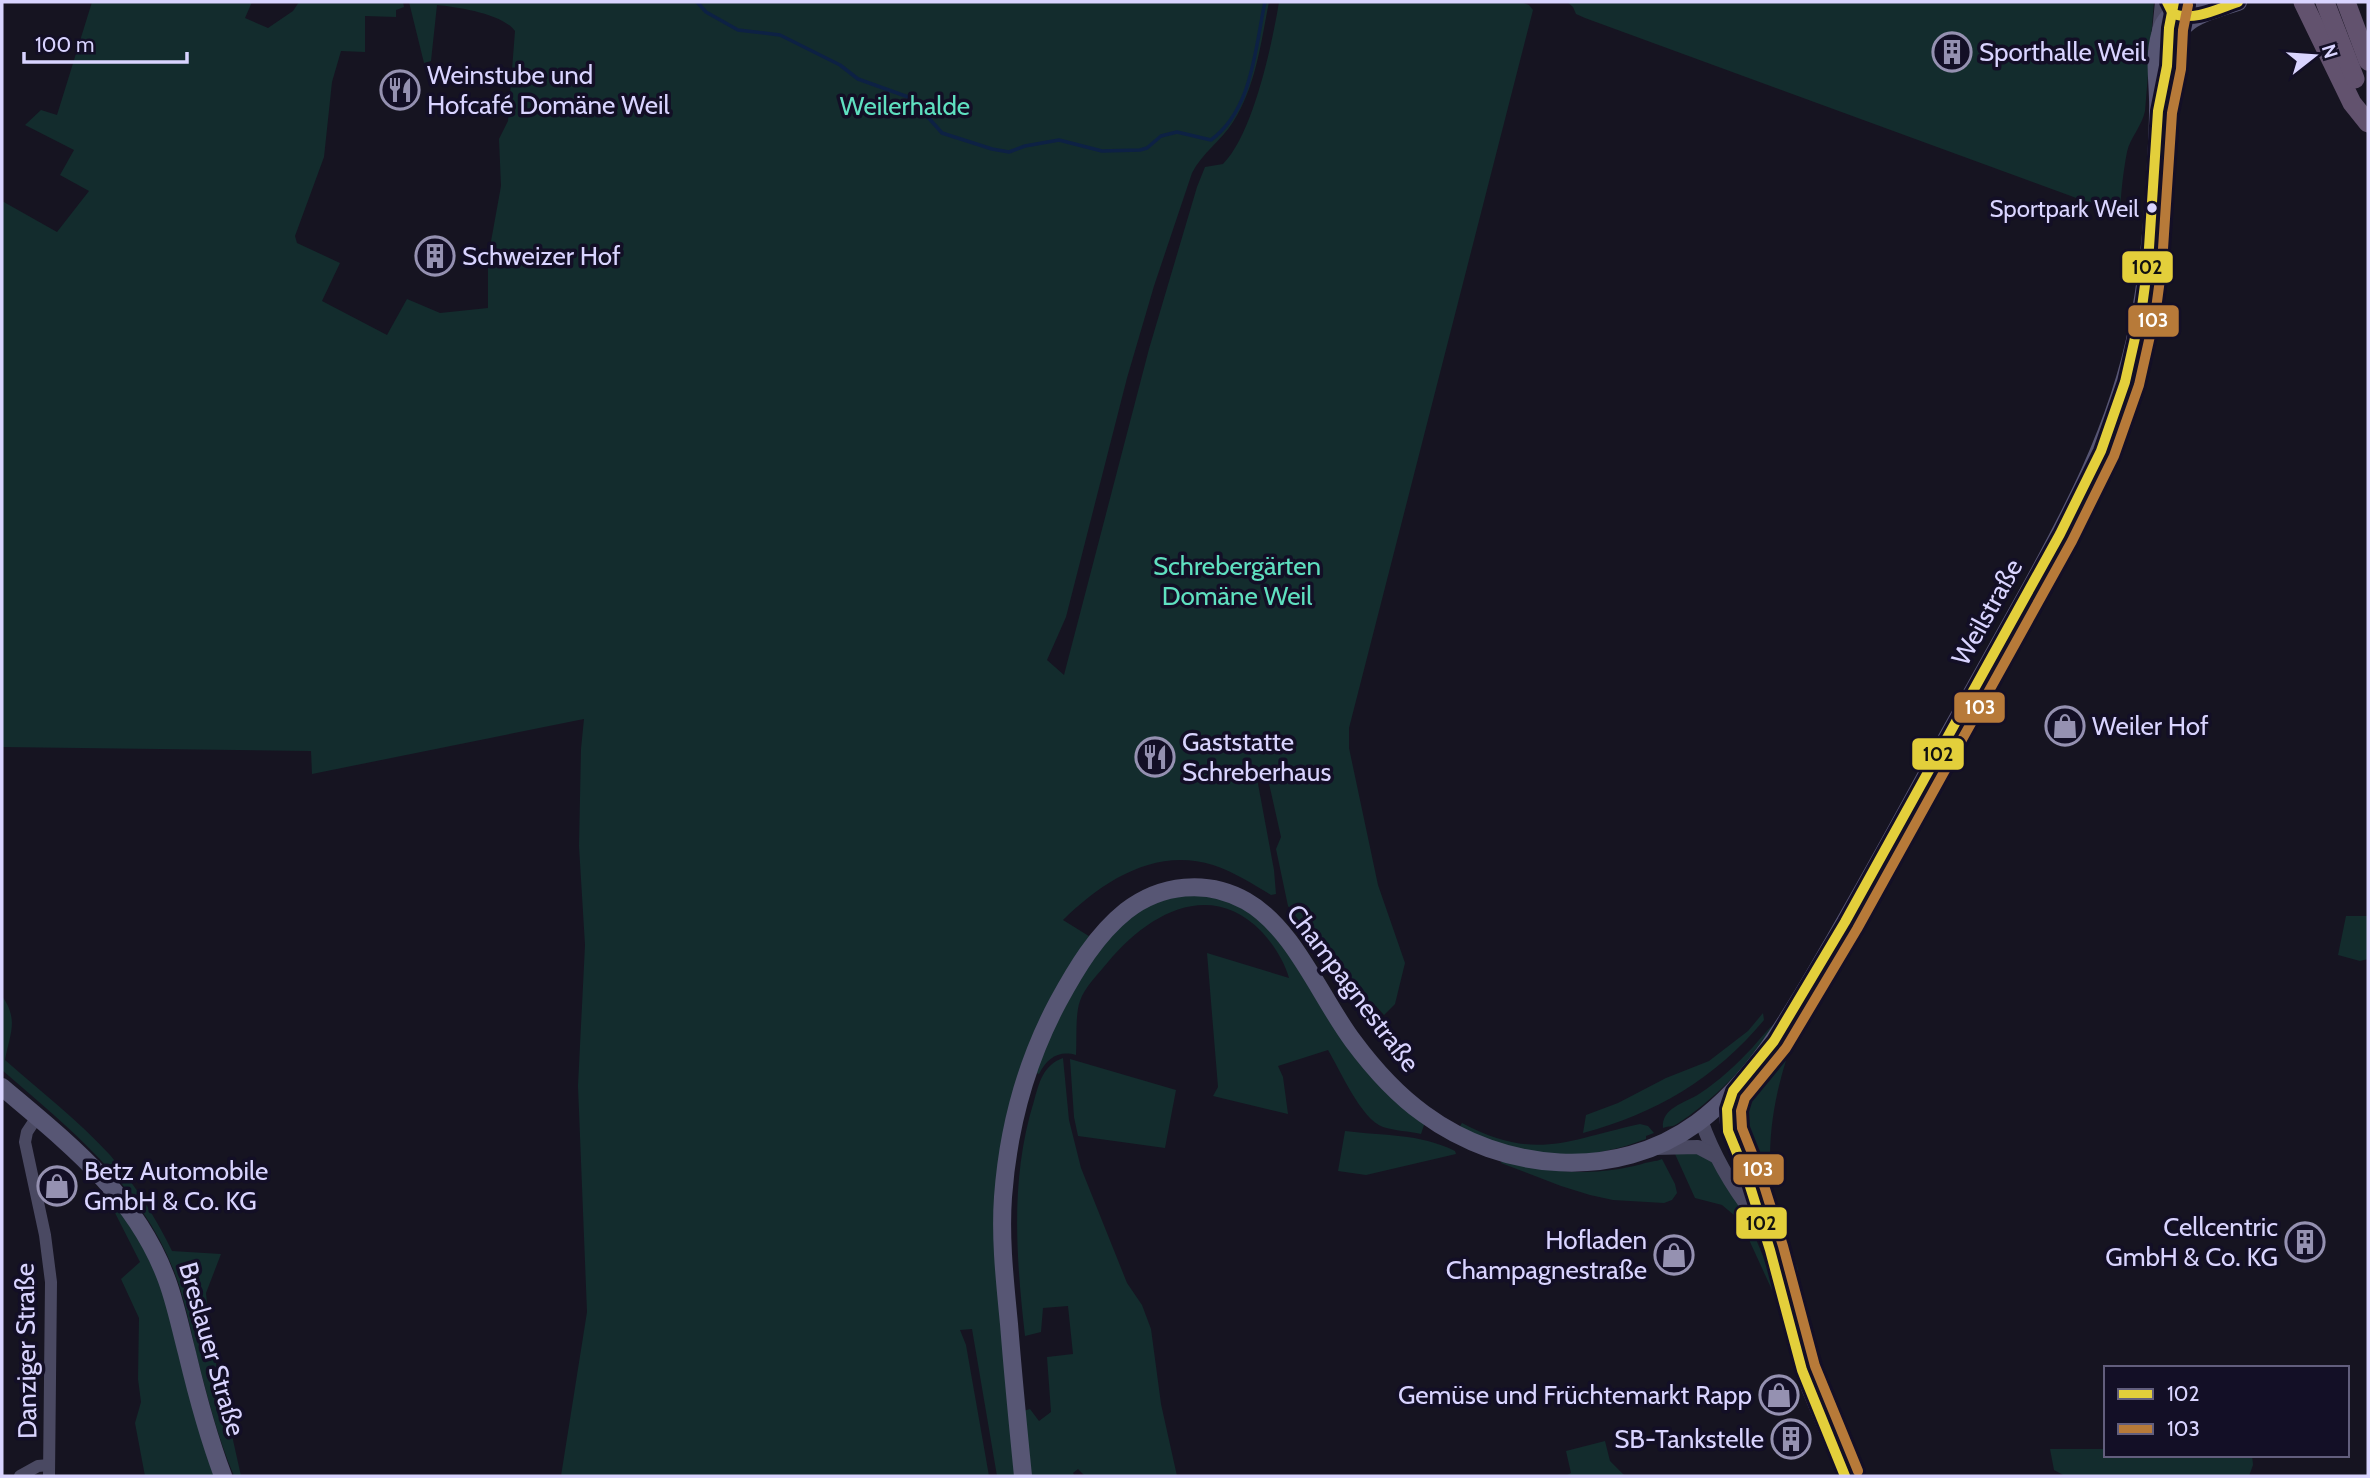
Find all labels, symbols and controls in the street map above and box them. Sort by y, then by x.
scale bar [24,21,187,65]
north arrow [2279,21,2349,91]
building icon: Sporthalle Weil [1931,31,1973,73]
text: 100 m [35,32,94,57]
place label: Sporthalle Weil [1979,36,2146,68]
text: N [2317,41,2343,61]
place label: Weinstube und Hofcafé Domäne Weil [427,59,670,121]
restaurant icon: Weinstube und Hofcafé Domäne Weil [379,69,421,111]
park label: Weilerhalde [840,90,970,122]
place label: Sportpark Weil [1989,194,2139,223]
marker: Sportpark Weil [2145,201,2159,215]
building icon: Schweizer Hof [414,235,456,277]
place label: Schweizer Hof [462,240,621,272]
line badge: 102 [2121,250,2174,284]
text: 102 [2132,256,2162,279]
line badge: 103 [2127,304,2180,338]
text: 103 [2138,309,2168,332]
park label: Schrebergärten Domäne Weil [1153,550,1321,612]
street label: Weilstraße [1945,553,2029,671]
line badge: 103 [1953,691,2006,724]
text: 103 [1965,696,1995,719]
shop icon: Weiler Hof [2044,705,2086,747]
place label: Weiler Hof [2092,710,2209,742]
place label: Gaststatte Schreberhaus [1182,726,1331,788]
restaurant icon: Gaststatte Schreberhaus [1134,736,1176,778]
line badge: 102 [1911,737,1965,771]
text: 102 [1923,743,1953,766]
street label: Champagnestraße [1280,898,1426,1078]
line badge: 103 [1732,1153,1785,1186]
place label: Betz Automobile GmbH & Co. KG [84,1155,268,1217]
text: 103 [1743,1158,1773,1181]
shop icon: Betz Automobile GmbH & Co. KG [36,1165,78,1207]
line badge: 102 [1735,1206,1788,1240]
place label: Cellcentric GmbH & Co. KG [2105,1211,2278,1273]
text: 102 [1746,1212,1776,1235]
building icon: Cellcentric GmbH & Co. KG [2284,1221,2326,1263]
place label: Hofladen Champagnestraße [1446,1224,1647,1286]
shop icon: Hofladen Champagnestraße [1653,1234,1695,1276]
street label: Breslauer Straße [172,1258,252,1440]
street label: Danziger Straße [8,1263,44,1439]
legend [2104,1366,2349,1457]
shop icon: Gemüse und Früchtemarkt Rapp [1758,1374,1800,1416]
place label: Gemüse und Früchtemarkt Rapp [1398,1379,1752,1411]
text: 102 [2167,1381,2200,1406]
text: 103 [2167,1416,2200,1441]
building icon: SB-Tankstelle [1770,1418,1812,1460]
place label: SB-Tankstelle [1614,1423,1764,1455]

